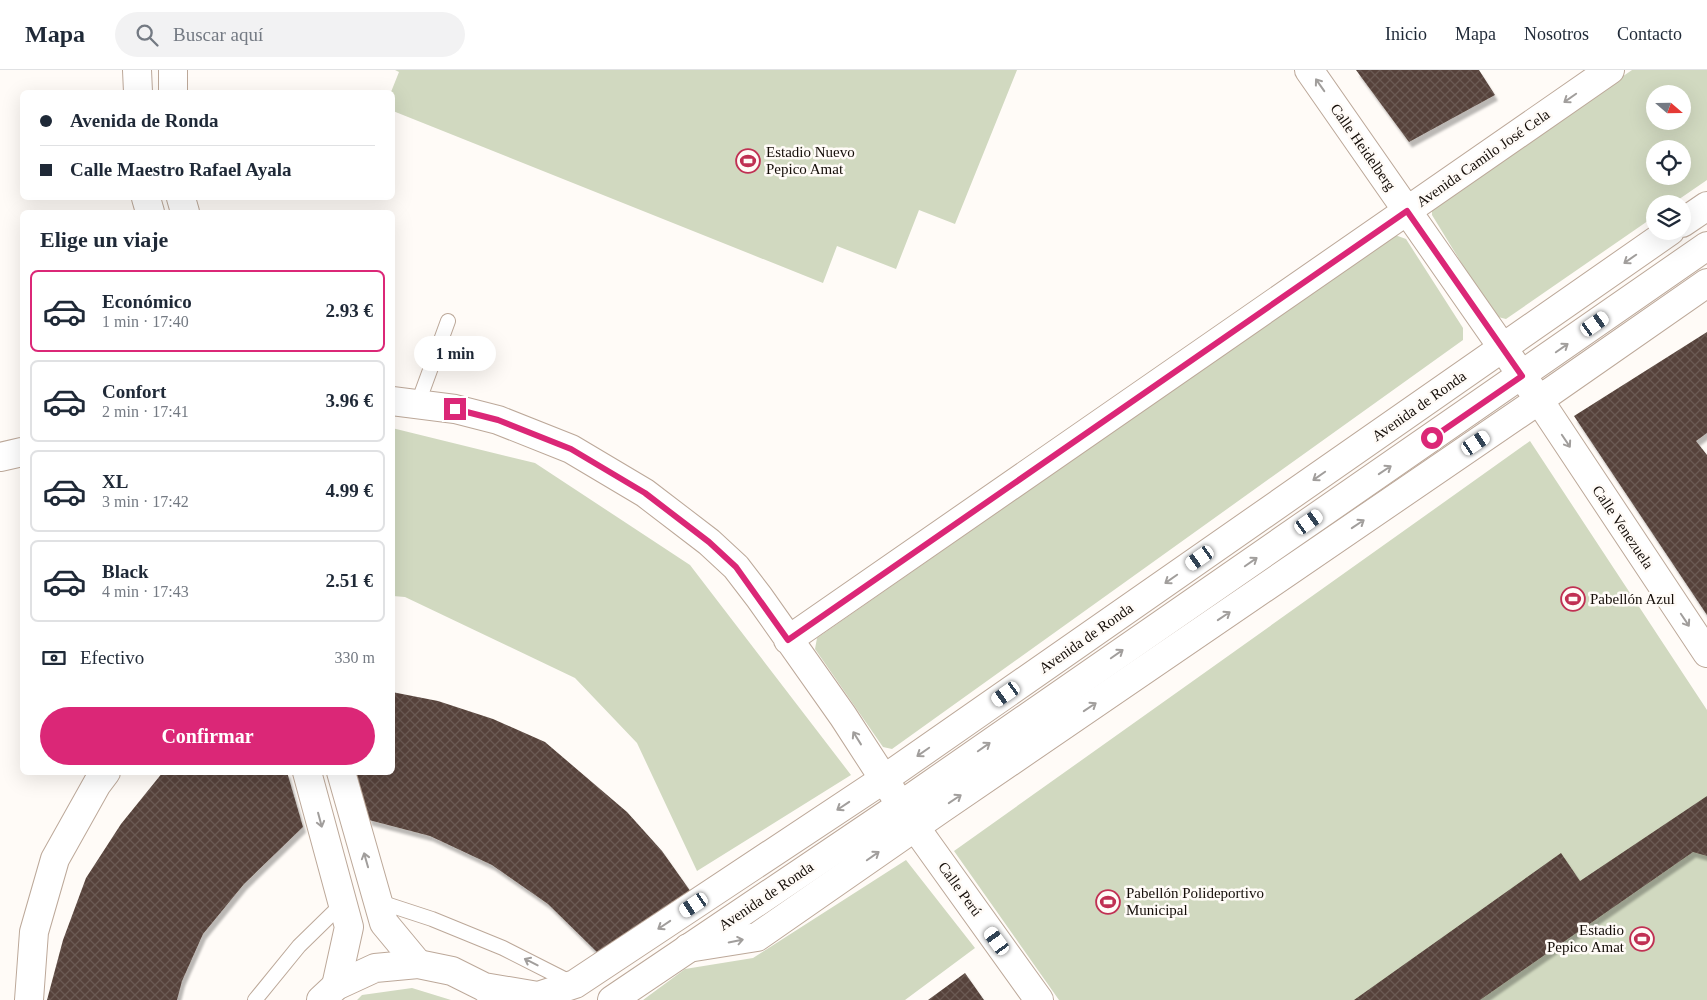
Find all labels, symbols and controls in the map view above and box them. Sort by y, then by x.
search box [115,12,465,57]
text: Mapa [25,21,85,47]
icon: search [133,21,161,49]
text: Buscar aquí [173,24,263,45]
text: Inicio [1385,24,1427,44]
text: Mapa [1455,24,1496,44]
text: Nosotros [1524,24,1589,44]
text: Contacto [1617,24,1682,44]
one-way arrow [1315,78,1325,92]
north arrow [1646,85,1691,130]
map controls [1646,85,1691,240]
one-way arrow [1563,93,1577,103]
street label: Calle Heidelberg [1327,101,1399,194]
street label: Avenida Camilo José Cela [1414,106,1553,210]
text: Avenida de Ronda [70,110,219,131]
button: locate [1646,140,1691,185]
place label: Estadio Nuevo Pepico Amat [766,144,855,177]
sports icon: Estadio Nuevo Pepico Amat [735,148,761,174]
text: Calle Maestro Rafael Ayala [70,159,291,180]
button: layers [1646,195,1691,240]
text: Elige un viaje [40,227,168,252]
one-way arrow [1623,254,1637,264]
icon: car [42,289,87,334]
text: Económico [102,291,192,312]
text: 2.93 € [326,300,373,321]
car [1578,309,1611,339]
text: 1 min · 17:40 [102,313,189,330]
callout: 1 min [414,336,496,372]
one-way arrow [1555,343,1569,353]
text: 1 min [436,345,474,362]
street label: Avenida de Ronda [1369,368,1469,444]
icon: car [42,379,87,424]
text: Confort [102,381,166,402]
text: 3.96 € [326,390,373,411]
route end [444,398,466,420]
text: 2 min · 17:41 [102,403,189,420]
route start [1421,427,1443,449]
car [1459,428,1492,458]
one-way arrow [1561,434,1571,448]
one-way arrow [1378,465,1392,475]
icon: car [42,469,87,514]
text: XL [102,471,128,492]
one-way arrow [1312,471,1326,481]
text: 4.99 € [326,480,373,501]
street label: Calle Venezuela [1589,482,1657,572]
text: 3 min · 17:42 [102,493,189,510]
car [1292,507,1325,537]
one-way arrow [1351,519,1365,529]
car [1183,543,1216,573]
one-way arrow [1244,557,1258,567]
icon: car [42,559,87,604]
text: Black [102,561,148,582]
text: 2.51 € [326,570,373,591]
one-way arrow [1165,574,1179,584]
text: 4 min · 17:43 [102,583,189,600]
sports icon: Pabellón Azul [1560,586,1586,612]
place label: Pabellón Azul [1590,591,1675,607]
street label: Avenida de Ronda [1036,600,1136,676]
one-way arrow [1216,611,1230,621]
one-way arrow [1680,613,1690,627]
icon: cash [40,644,68,672]
text: Efectivo [80,647,144,668]
text: 330 m [335,649,375,666]
one-way arrow [1110,649,1124,659]
car [989,679,1022,709]
one-way arrow [1082,702,1096,712]
button: Confirmar [40,707,375,765]
one-way arrow [852,732,862,746]
one-way arrow [976,742,990,752]
one-way arrow [916,747,930,757]
one-way arrow [948,794,962,804]
one-way arrow [837,801,851,811]
one-way arrow [315,811,325,827]
one-way arrow [865,851,879,861]
one-way arrow [360,853,370,869]
street label: Avenida de Ronda [716,858,817,934]
street label: Calle Perú [935,859,985,920]
place label: Pabellón Polideportivo Municipal [1126,885,1264,918]
sports icon: Pabellón Polideportivo Municipal [1095,889,1121,915]
car [677,890,710,920]
one-way arrow [658,920,672,930]
place label: Estadio Pepico Amat [1547,922,1625,955]
car [982,924,1011,958]
sports icon: Estadio Pepico Amat [1629,926,1655,952]
one-way arrow [727,936,743,945]
one-way arrow [524,957,539,967]

